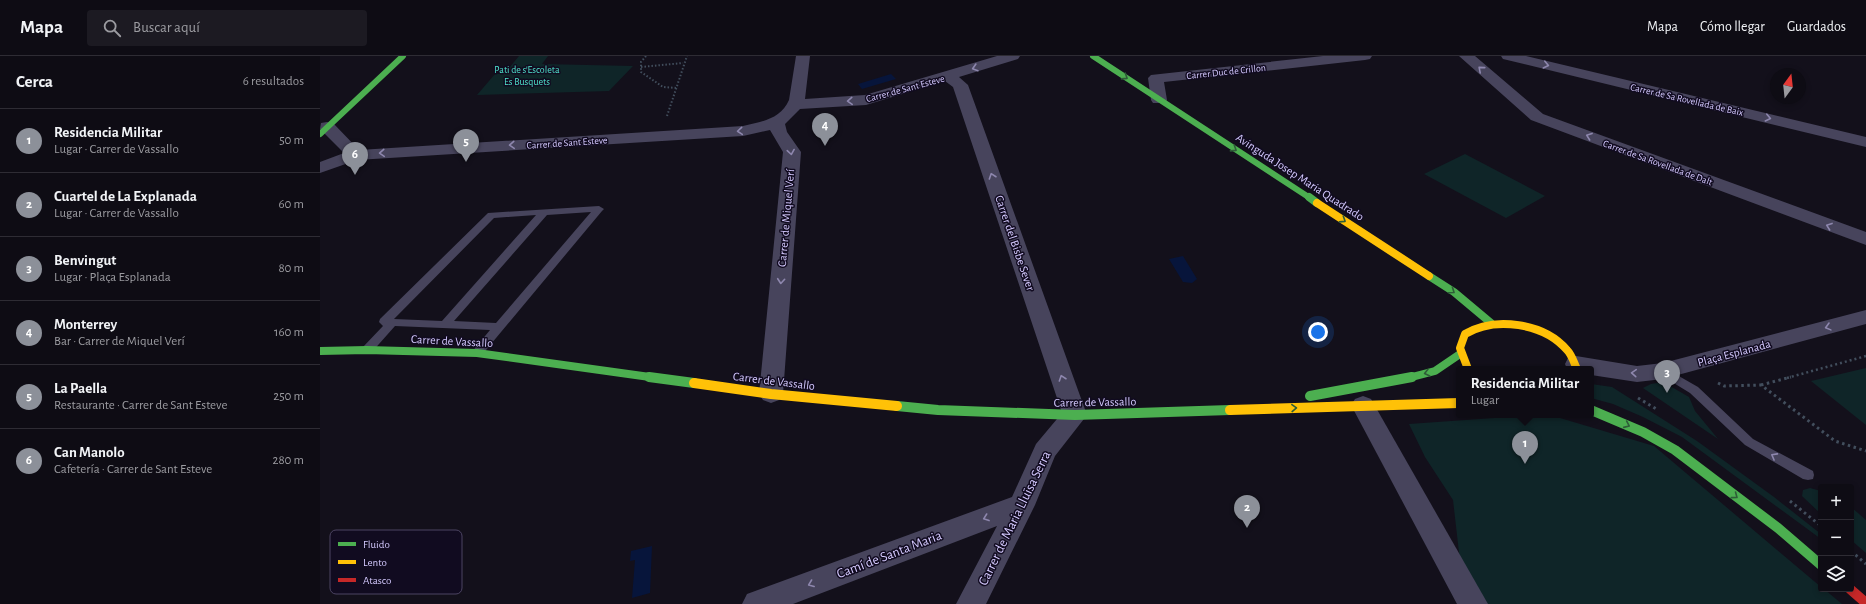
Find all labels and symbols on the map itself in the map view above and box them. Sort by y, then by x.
one-way arrow [1542,60,1549,69]
one-way arrow [972,63,979,72]
street label: Carrer Duc de Crillon [1186,63,1266,81]
park label: Pati de s'Escoleta Es Busquets [494,65,560,87]
one-way arrow [1478,66,1485,73]
north arrow [1770,68,1806,104]
one-way arrow [1121,73,1128,80]
street label: Carrer de Sant Esteve [865,74,946,104]
street label: Carrer de Sa Rovellada de Baix [1629,82,1745,118]
one-way arrow [847,97,853,106]
pin: 4 [812,113,838,146]
one-way arrow [1764,113,1771,122]
one-way arrow [736,127,743,136]
pin: 5 [453,129,479,162]
street label: Avinguda Josep Maria Quadrado [1233,131,1366,224]
one-way arrow [1586,133,1593,141]
street label: Carrer de Sant Esteve [526,135,608,151]
street label: Carrer de Sa Rovellada de Dalt [1602,138,1715,188]
one-way arrow [509,141,515,150]
pin: 6 [342,142,368,175]
one-way arrow [1230,144,1237,151]
one-way arrow [786,148,795,155]
one-way arrow [379,149,385,158]
street label: Carrer de Miquel Verí [776,168,796,267]
one-way arrow [988,173,997,180]
street label: Carrer del Bisbe Sever [993,194,1037,292]
one-way arrow [1339,215,1346,222]
one-way arrow [1826,222,1833,230]
one-way arrow [776,278,785,284]
one-way arrow [1448,286,1455,294]
your location [1308,322,1328,342]
one-way arrow [1825,322,1832,331]
street label: Carrer de Vassallo [411,333,494,349]
street label: Plaça Esplanada [1696,337,1772,368]
pin: 3 [1654,360,1680,393]
one-way arrow [1631,368,1637,377]
one-way arrow [1424,369,1430,377]
street label: Carrer de Vassallo [732,370,816,392]
one-way arrow [1058,375,1067,382]
street label: Carrer de Vassallo [1054,395,1136,409]
one-way arrow [1291,403,1297,412]
one-way arrow [1622,420,1630,428]
pin: 1 [1512,431,1538,464]
street label: Carrer de Maria Lluïsa Serra [976,448,1054,588]
one-way arrow [1771,453,1778,460]
one-way arrow [1731,491,1738,498]
pin: 2 [1234,495,1260,528]
one-way arrow [982,514,989,522]
street label: Camí de Santa Maria [835,528,944,581]
legend [330,530,462,594]
text: Fluido [363,539,390,550]
text: Lento [363,557,387,568]
text: Atasco [363,575,391,586]
one-way arrow [808,579,815,587]

